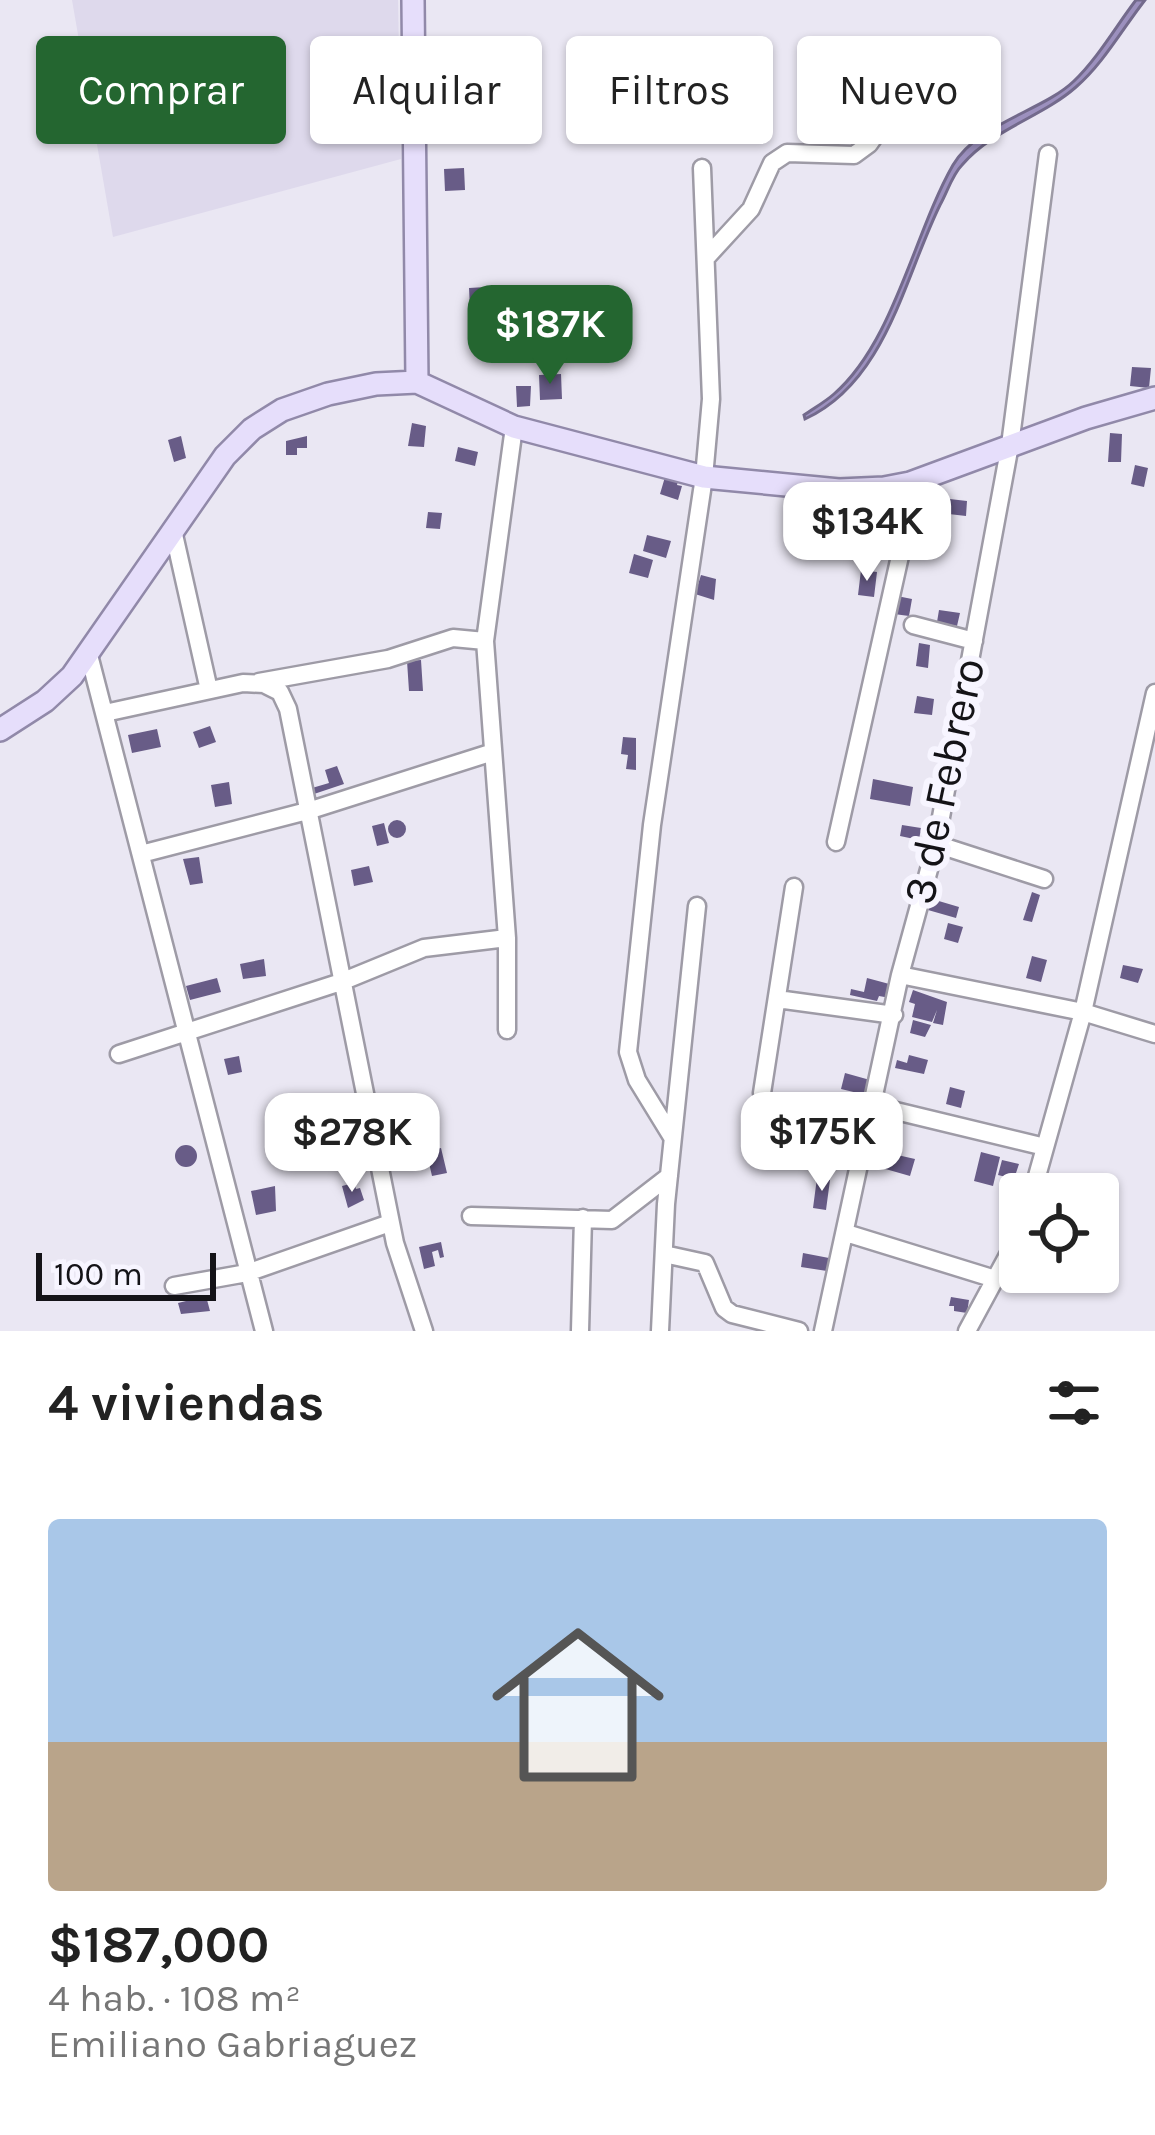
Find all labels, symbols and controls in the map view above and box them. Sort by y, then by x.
chip: Comprar [36,36,286,144]
chip: Alquilar [310,36,542,144]
chip: Filtros [566,36,773,144]
chip: Nuevo [797,36,1001,144]
pin: $187K [466,285,634,387]
text: $187K [495,301,605,347]
pin: $134K [783,482,951,584]
text: $134K [810,498,924,544]
street label: 3 de Febrero [893,653,995,909]
pin: $175K [738,1092,906,1194]
pin: $278K [268,1093,436,1195]
text: $175K [768,1108,876,1154]
text: $278K [292,1109,412,1155]
map controls [999,1173,1119,1293]
button: locate [999,1173,1119,1293]
scale bar [36,1247,216,1300]
text: 100 m [54,1255,143,1293]
icon: filters [1041,1370,1107,1436]
text: 4 viviendas [48,1373,325,1433]
icon: home [470,1597,686,1813]
text: $187,000 [48,1915,269,1975]
text: 4 hab. · 108 m² [48,1975,301,2021]
text: Emiliano Gabriaguez [48,2021,417,2067]

